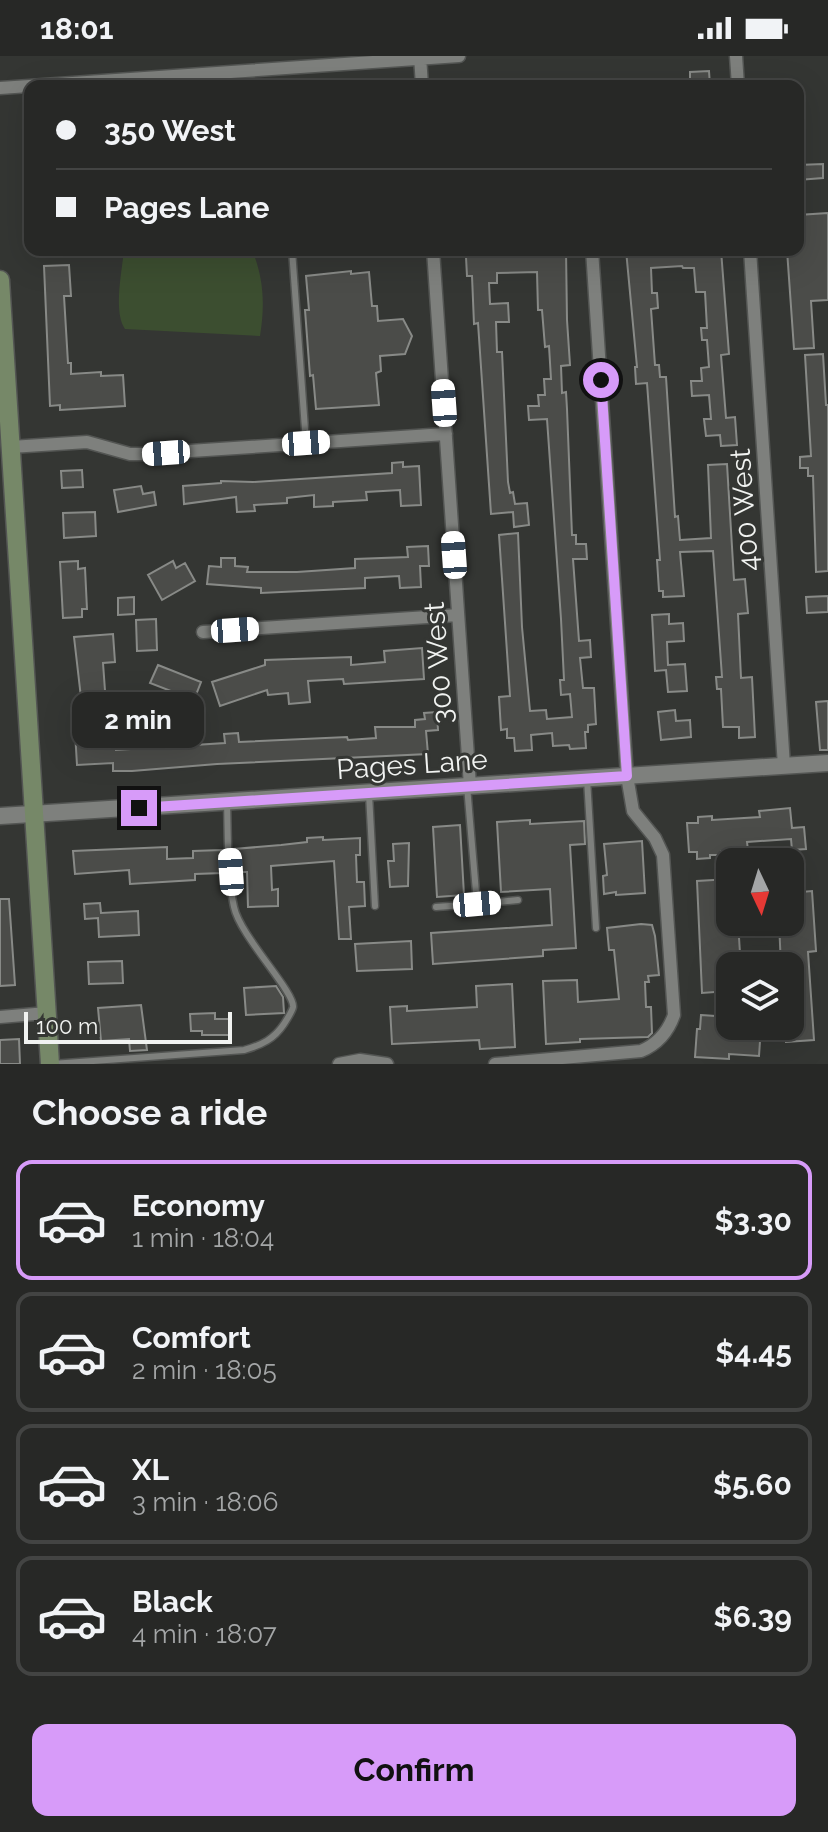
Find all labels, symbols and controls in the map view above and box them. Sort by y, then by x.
text: 18:01 [40,11,114,46]
text: 350 West [104,113,236,148]
text: Pages Lane [104,190,270,225]
route start [583,362,619,398]
car [430,378,458,428]
car [281,429,331,457]
car [141,439,191,467]
street label: 400 West [724,447,765,572]
car [440,530,468,580]
street label: 300 West [418,600,459,725]
car [210,616,260,644]
callout: 2 min [73,692,205,748]
text: 2 min [104,705,172,735]
street label: Pages Lane [335,743,489,786]
route end [121,790,157,826]
car [217,847,245,897]
north arrow [716,848,804,936]
map controls [716,848,804,1040]
car [452,890,502,918]
button: layers [716,952,804,1040]
scale bar [24,1008,232,1044]
text: 100 m [36,1013,98,1039]
text: Choose a ride [32,1091,267,1133]
icon: car [36,1184,108,1256]
text: Economy [132,1188,265,1223]
text: $3.30 [714,1203,792,1238]
text: 1 min · 18:04 [132,1223,274,1253]
icon: car [36,1316,108,1388]
text: Comfort [132,1320,251,1355]
text: $4.45 [715,1335,792,1370]
text: 2 min · 18:05 [132,1355,277,1385]
icon: car [36,1448,108,1520]
text: XL [132,1452,169,1487]
text: $5.60 [713,1467,792,1502]
text: 3 min · 18:06 [132,1487,278,1517]
icon: car [36,1580,108,1652]
text: Black [132,1584,213,1619]
text: $6.39 [714,1599,792,1634]
text: 4 min · 18:07 [132,1619,277,1649]
button: Confirm [32,1724,796,1816]

